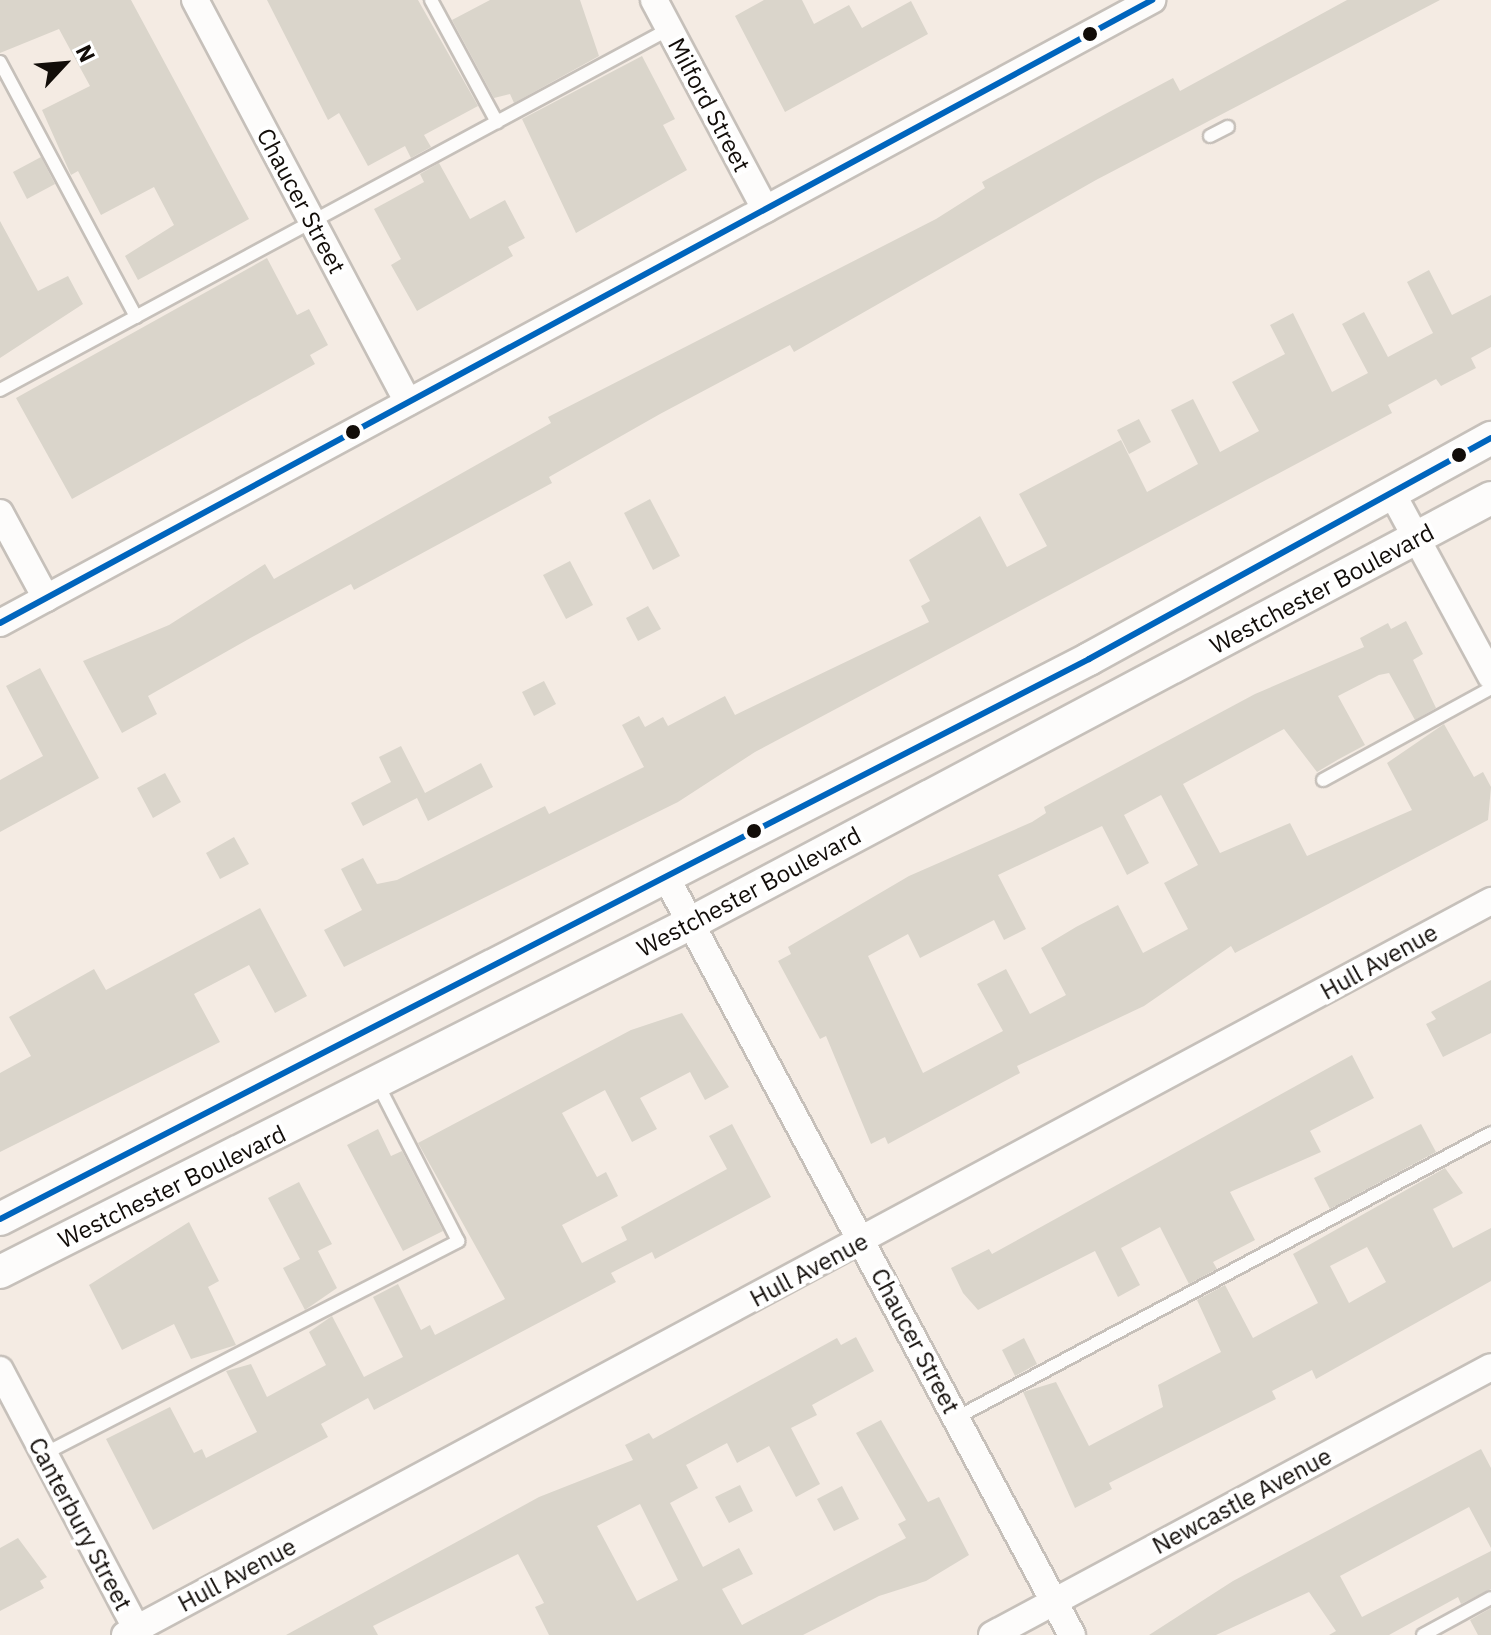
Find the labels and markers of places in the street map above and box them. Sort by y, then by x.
unlabelled marker [1082,26,1098,42]
unlabelled marker [345,424,361,440]
unlabelled marker [1451,447,1467,463]
unlabelled marker [746,823,762,839]

